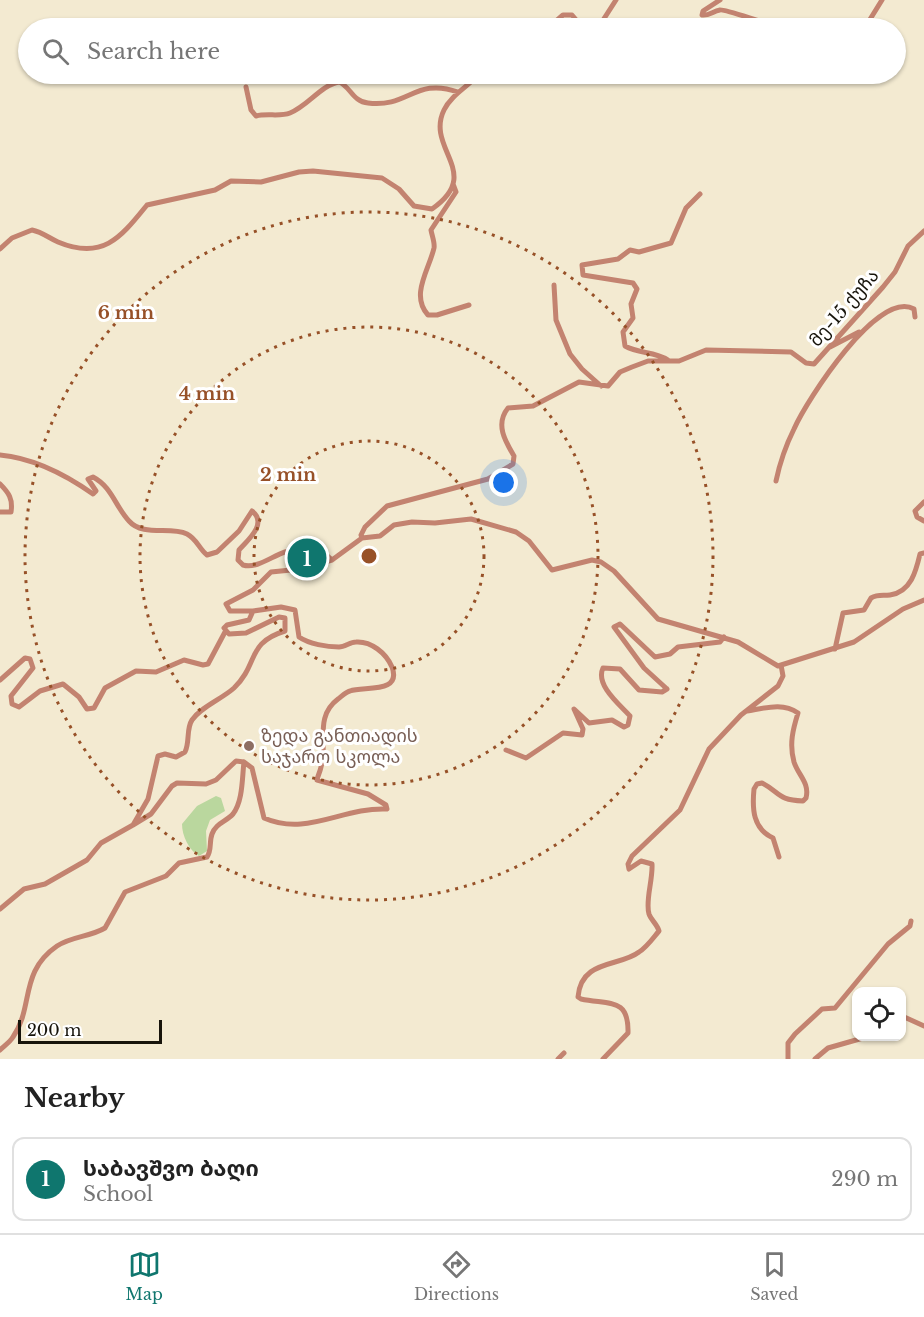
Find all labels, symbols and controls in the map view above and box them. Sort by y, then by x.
search box [18,18,906,84]
icon: search [39,35,72,68]
text: Search here [87,38,220,65]
street label: მე-15 ქუჩა [805,265,883,351]
text: 6 min [98,302,154,324]
text: 4 min [179,383,235,405]
text: 2 min [260,464,316,486]
your location [489,468,518,497]
pin: 1 [288,536,326,580]
centre of rings [359,546,379,566]
place label: ზედა განთიადის საჯარო სკოლა [261,725,418,768]
marker: ზედა განთიადის საჯარო სკოლა [242,739,256,753]
map controls [852,987,906,1041]
button: locate [852,987,906,1041]
scale bar [18,1017,162,1044]
text: 200 m [27,1020,81,1040]
text: Nearby [24,1082,125,1114]
text: საბავშვო ბაღი [83,1155,259,1182]
text: 1 [41,1167,50,1191]
text: 290 m [831,1167,898,1191]
text: School [83,1182,153,1206]
tab: Map [126,1248,163,1304]
tab: Directions [414,1248,499,1304]
tab: Saved [750,1248,798,1304]

